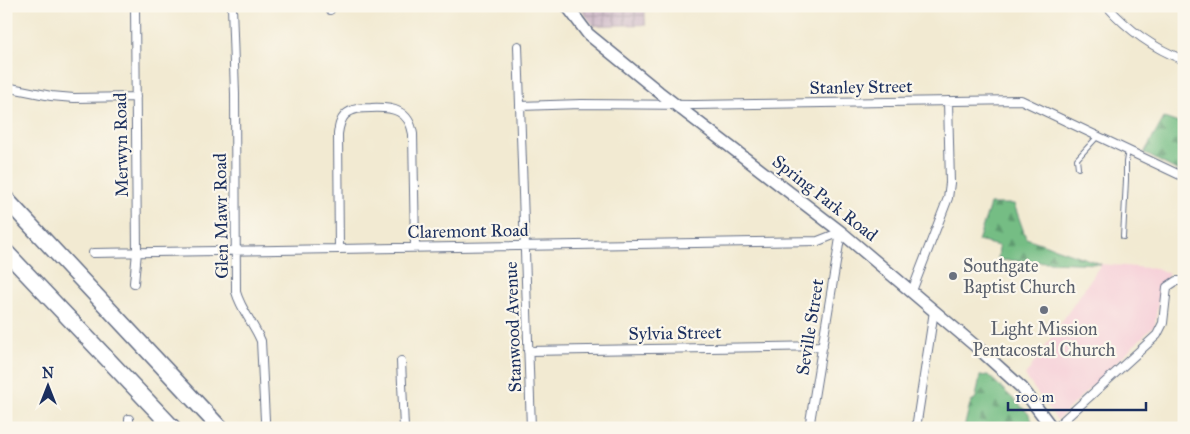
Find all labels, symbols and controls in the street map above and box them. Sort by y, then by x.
street label: Stanley Street [809,75,913,99]
street label: Merwyn Road [109,92,133,198]
street label: Spring Park Road [767,150,882,247]
street label: Glen Mawr Road [209,153,233,279]
street label: Claremont Road [407,219,529,243]
place label: Southgate Baptist Church [963,255,1076,298]
street label: Stanwood Avenue [500,261,526,393]
marker: Southgate Baptist Church [947,270,959,282]
street label: Seville Street [792,277,829,377]
marker: Light Mission Pentacostal Church [1038,304,1050,316]
place label: Light Mission Pentacostal Church [972,318,1116,361]
street label: Sylvia Street [628,321,722,345]
north arrow [22,362,72,412]
text: N [42,365,54,382]
scale bar [1008,379,1145,411]
text: 100 m [1015,388,1055,406]

